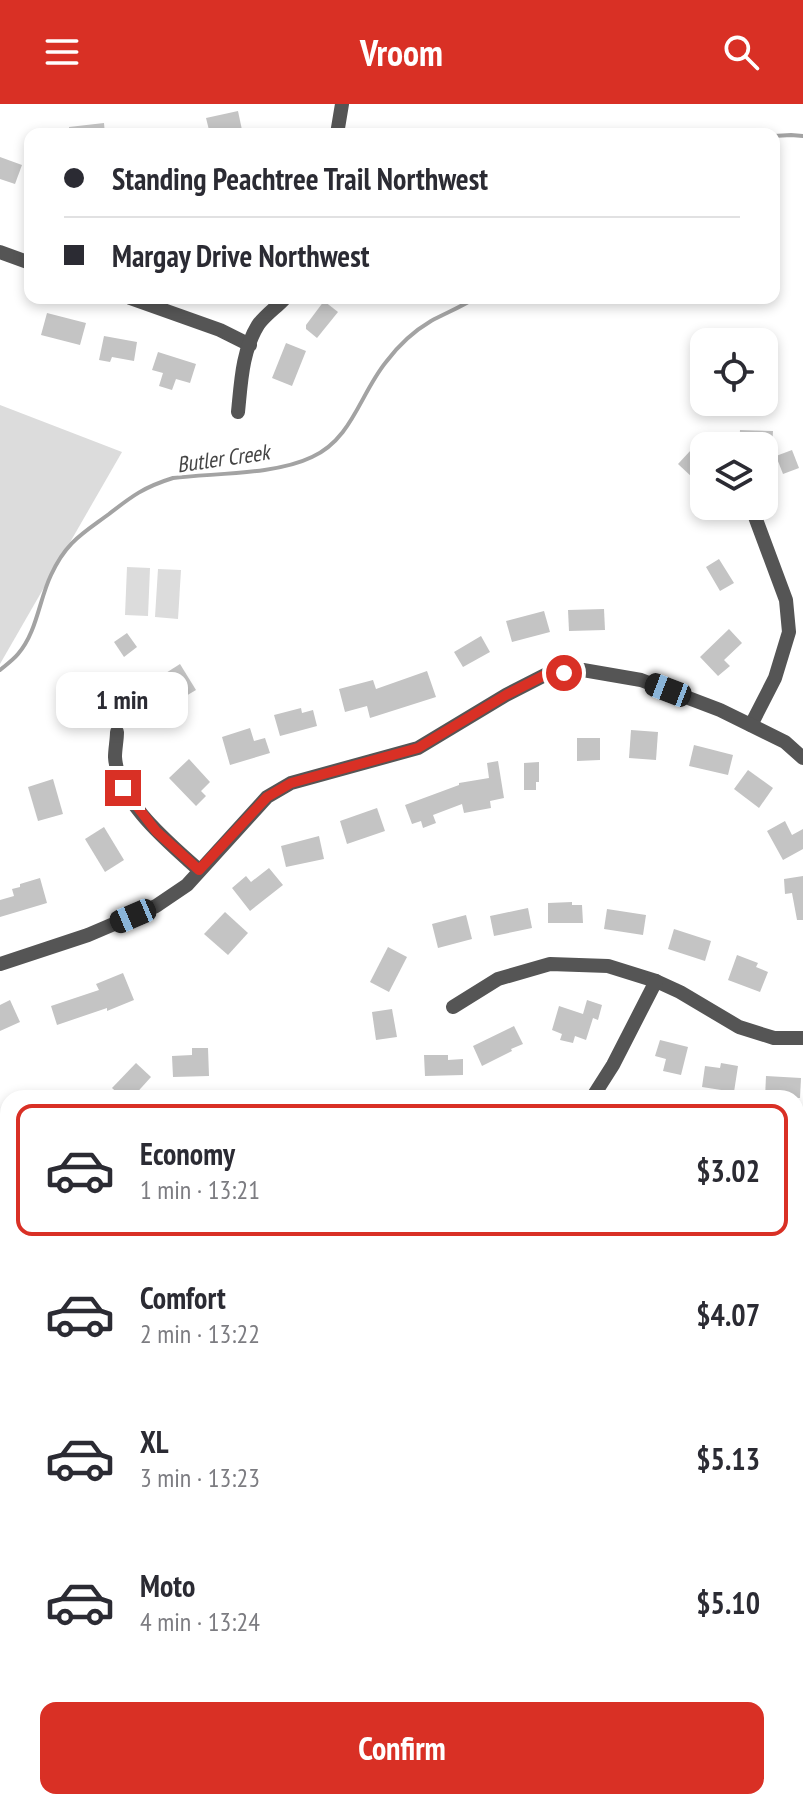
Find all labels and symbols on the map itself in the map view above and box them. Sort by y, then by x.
water label: Butler Creek [175,437,274,478]
route start [546,655,582,691]
car [641,670,695,710]
callout: 1 min [57,672,189,728]
route end [105,770,141,806]
car [106,896,160,936]

